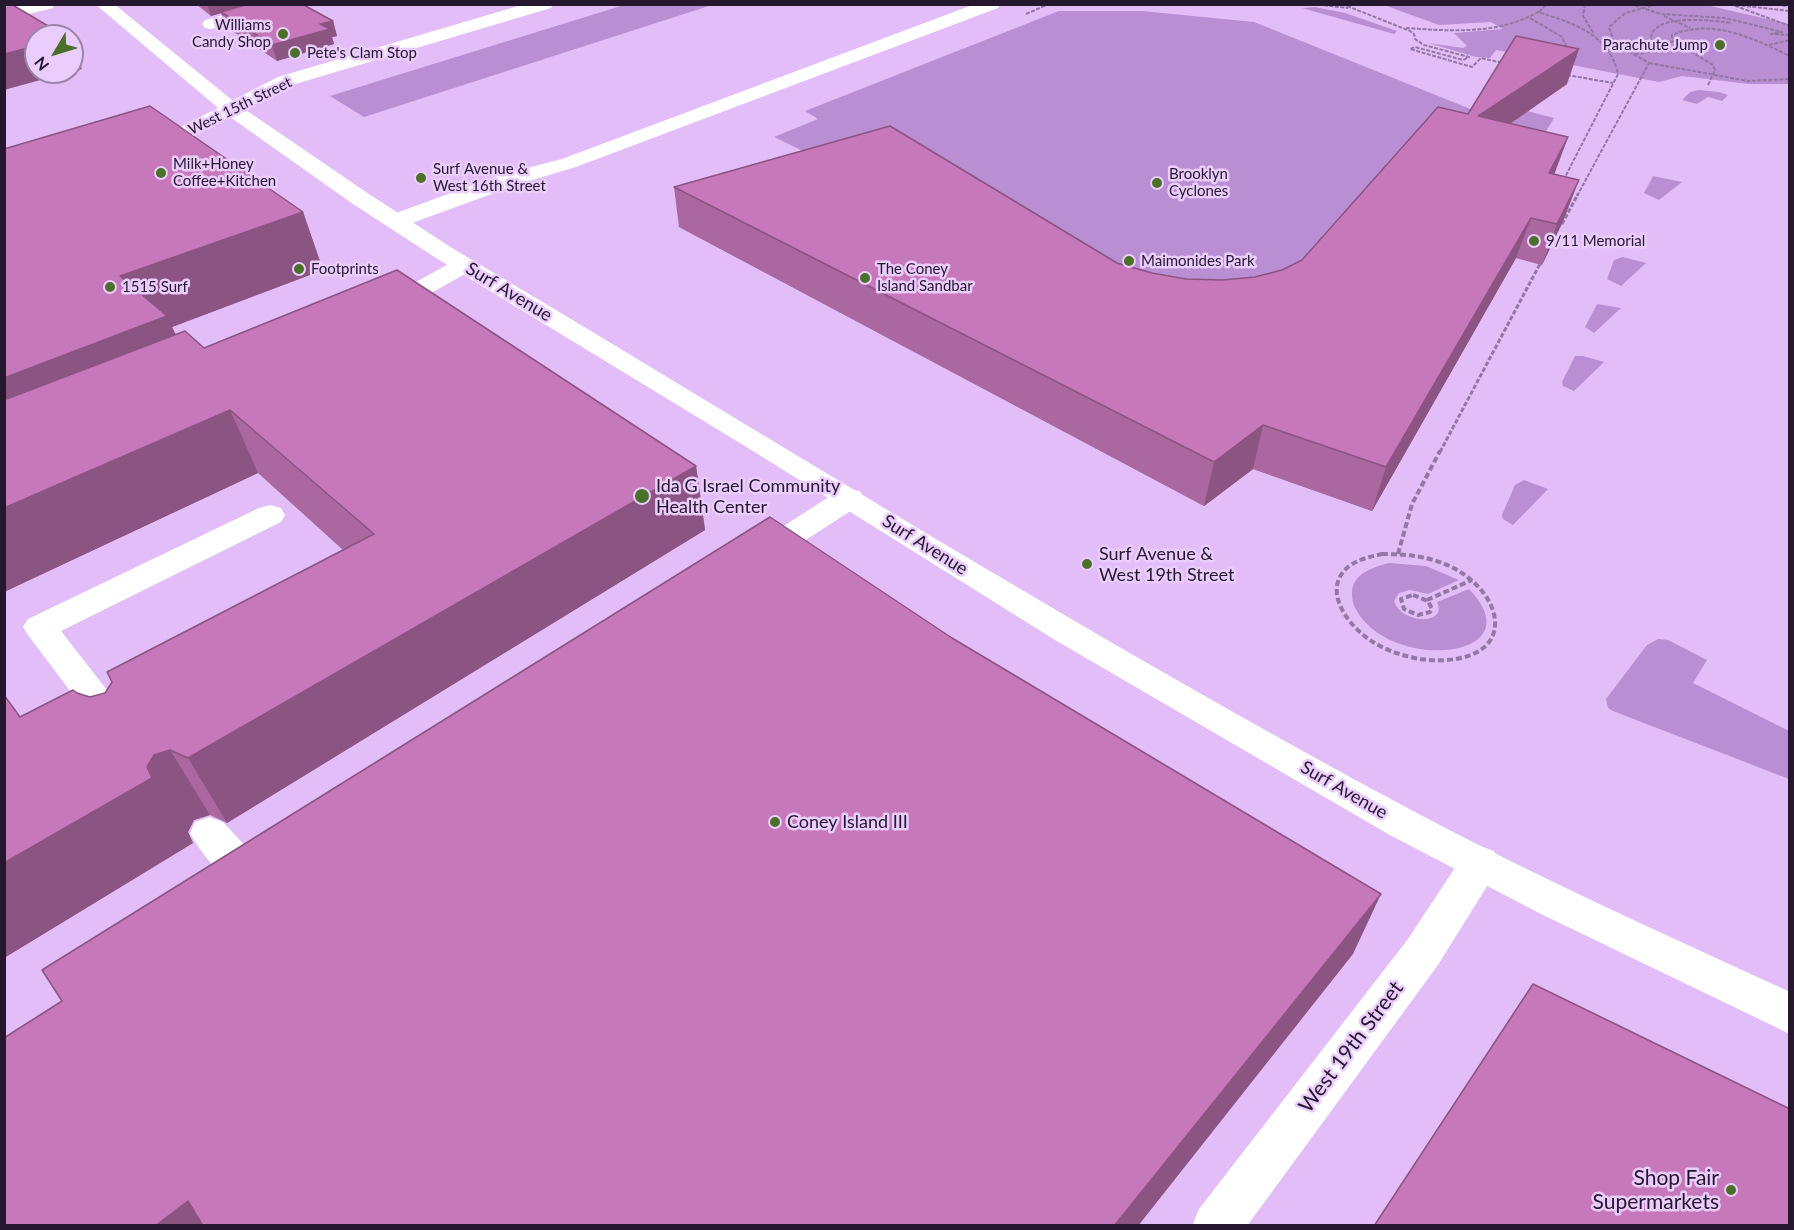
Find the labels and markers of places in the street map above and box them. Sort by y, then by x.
place label: Williams Candy Shop [192,16,271,51]
marker: Williams Candy Shop [276,27,290,41]
place label: Parachute Jump [1603,36,1708,54]
marker: Parachute Jump [1713,38,1727,52]
place label: Pete's Clam Stop [307,44,417,62]
marker: Pete's Clam Stop [288,46,302,60]
place label: Milk+Honey Coffee+Kitchen [173,155,276,190]
place label: Surf Avenue & West 16th Street [433,160,546,195]
place label: Brooklyn Cyclones [1169,165,1228,200]
marker: Milk+Honey Coffee+Kitchen [154,166,168,180]
marker: Surf Avenue & West 16th Street [414,171,428,185]
marker: Brooklyn Cyclones [1150,176,1164,190]
place label: 9/11 Memorial [1546,232,1645,250]
marker: 9/11 Memorial [1527,234,1541,248]
place label: Maimonides Park [1141,252,1255,270]
marker: Maimonides Park [1122,254,1136,268]
place label: Footprints [311,260,379,278]
place label: The Coney Island Sandbar [877,260,973,295]
marker: Footprints [292,262,306,276]
marker: The Coney Island Sandbar [858,271,872,285]
place label: 1515 Surf [122,278,188,296]
marker: 1515 Surf [103,280,117,294]
place label: Ida G Israel Community Health Center [656,475,840,518]
marker: Ida G Israel Community Health Center [633,487,651,505]
place label: Surf Avenue & West 19th Street [1099,543,1234,586]
marker: Surf Avenue & West 19th Street [1080,557,1094,571]
place label: Coney Island III [787,811,908,833]
marker: Coney Island III [768,815,782,829]
place label: Shop Fair Supermarkets [1593,1165,1719,1215]
marker: Shop Fair Supermarkets [1724,1183,1738,1197]

